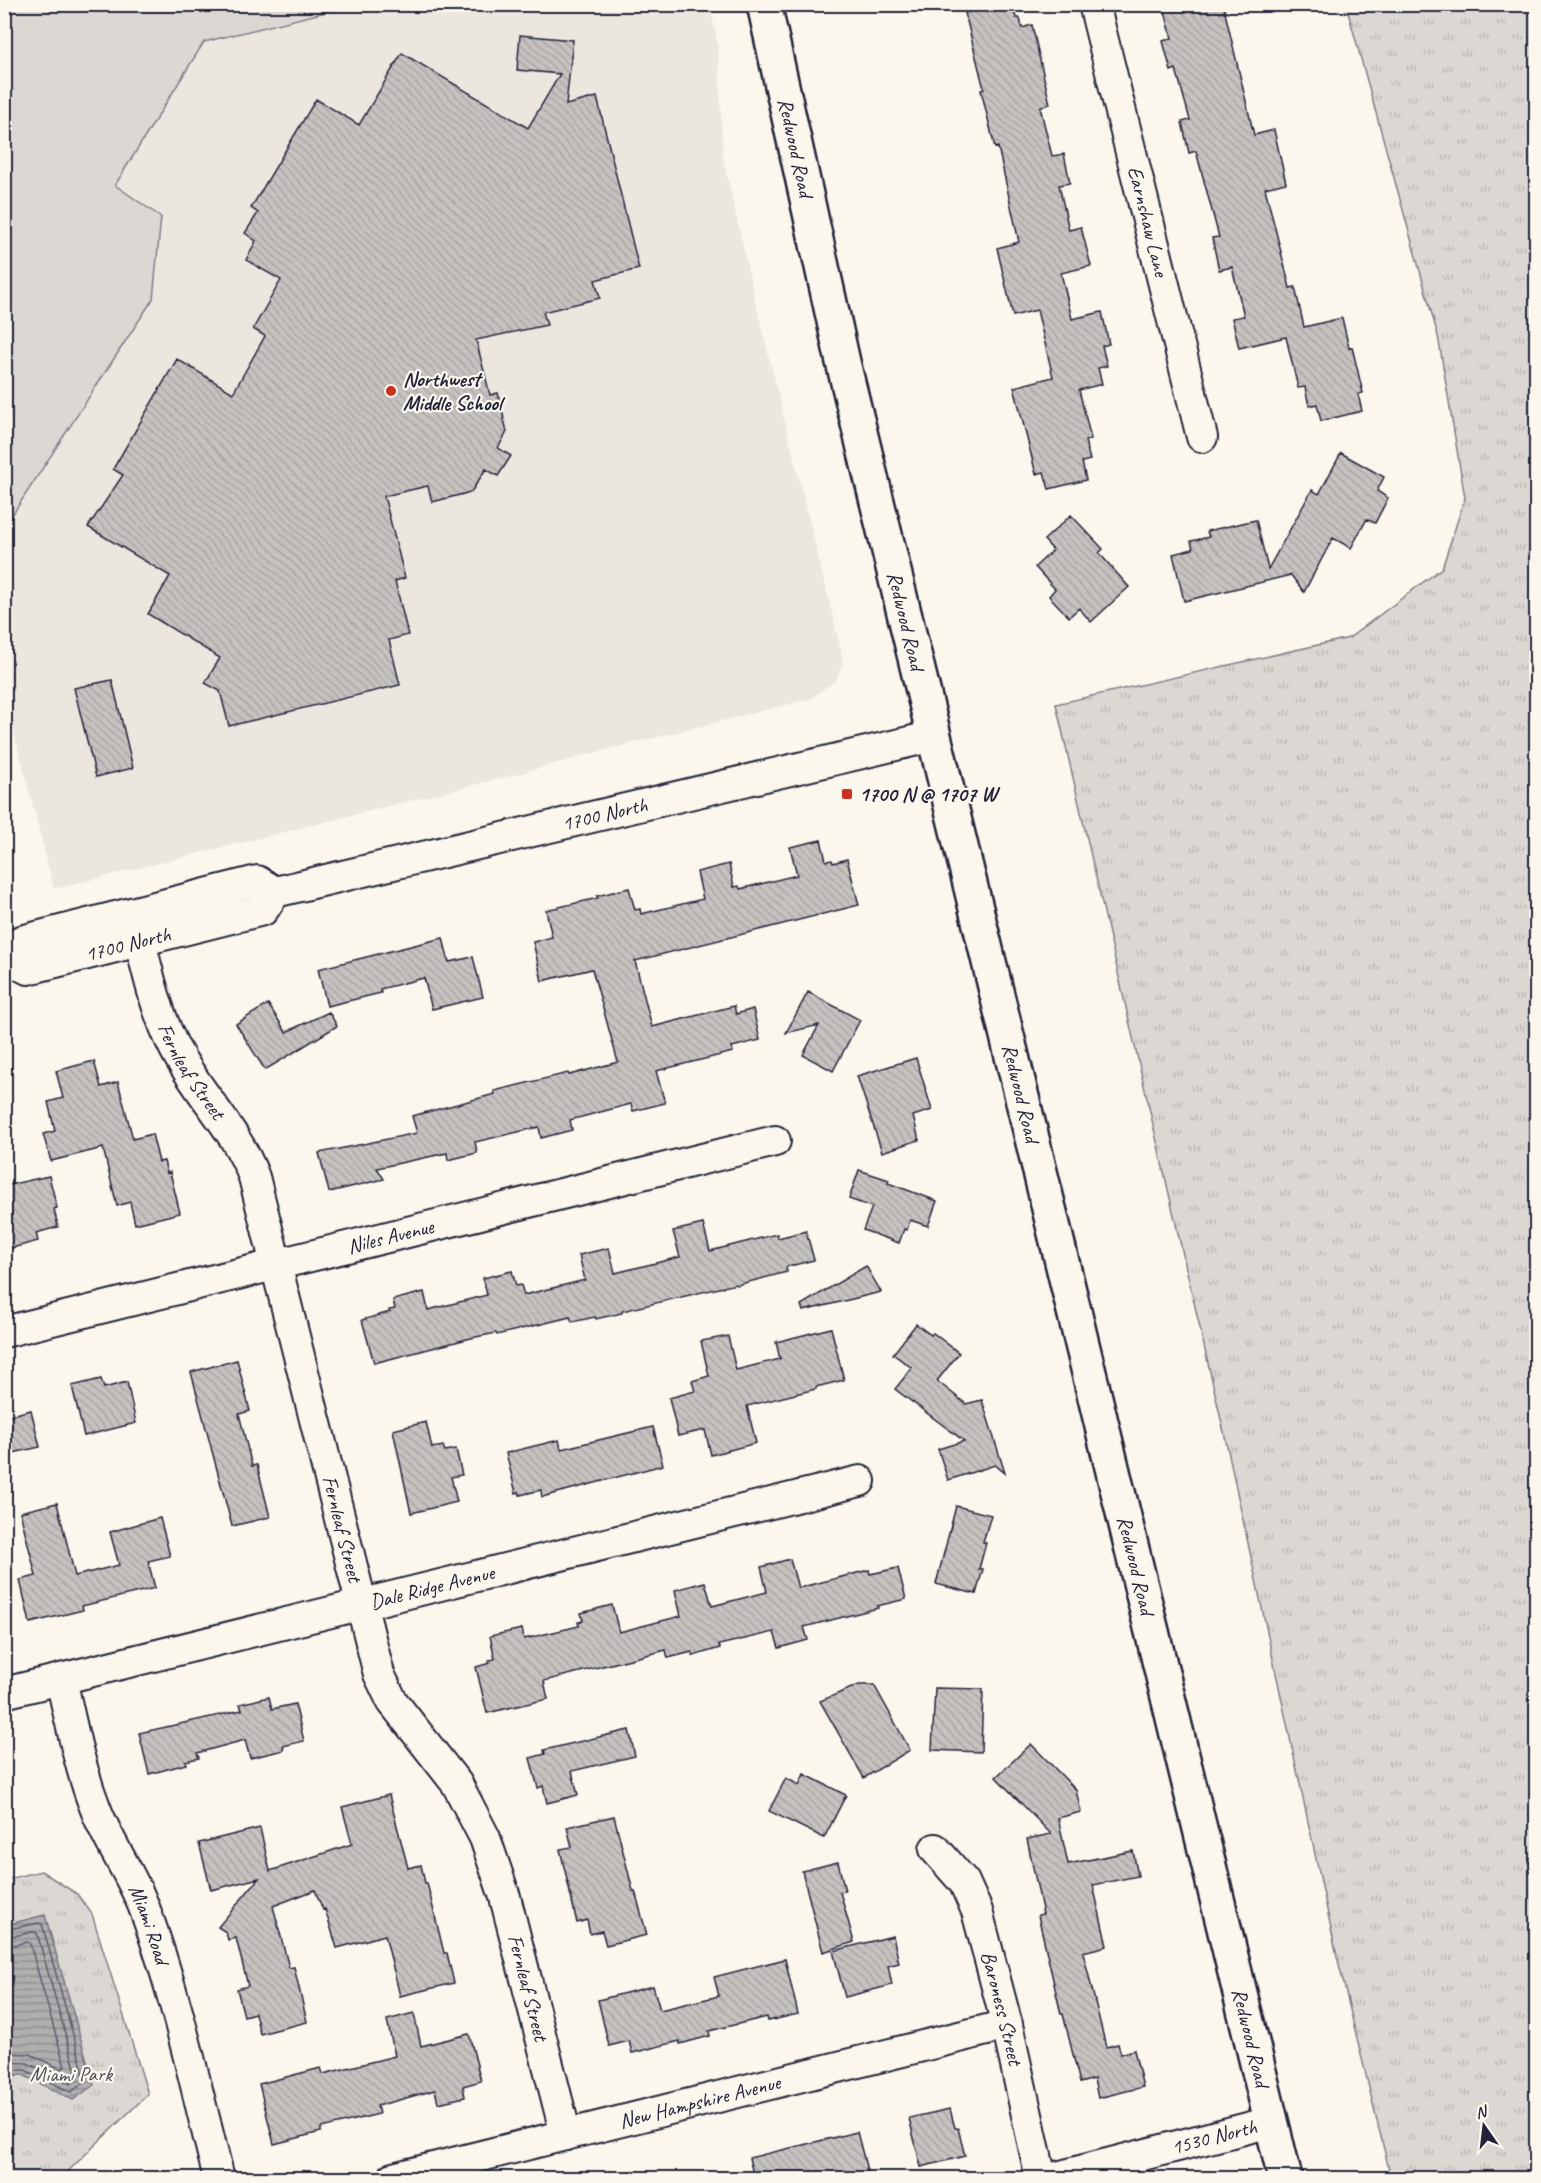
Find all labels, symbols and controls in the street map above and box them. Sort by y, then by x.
street label: Redwood Road [772,96,820,203]
street label: Earnshaw Lane [1122,164,1175,281]
place label: Northwest Middle School [403,366,506,416]
marker: Northwest Middle School [384,384,398,398]
street label: Redwood Road [881,569,931,676]
place label: 1700 N @ 1707 W [859,781,1001,807]
marker: 1700 N @ 1707 W [840,787,854,801]
street label: 1700 North [559,791,650,837]
street label: 1700 North [82,921,173,967]
street label: Fernleaf Street [152,1019,232,1126]
street label: Redwood Road [996,1041,1046,1149]
street label: Niles Avenue [345,1213,437,1259]
street label: Fernleaf Street [317,1473,369,1586]
street label: Redwood Road [1111,1513,1161,1621]
street label: Dale Ridge Avenue [367,1559,499,1615]
street label: Miami Road [123,1880,177,1971]
street label: Fernleaf Street [502,1932,555,2045]
street label: Baroness Street [975,1949,1029,2069]
street label: Redwood Road [1226,1986,1276,2093]
park label: Miami Park [30,2061,113,2087]
street label: New Hampshire Avenue [616,2068,785,2134]
north arrow [1454,2096,1514,2156]
text: N [1473,2101,1491,2123]
street label: 1530 North [1168,2113,1260,2160]

